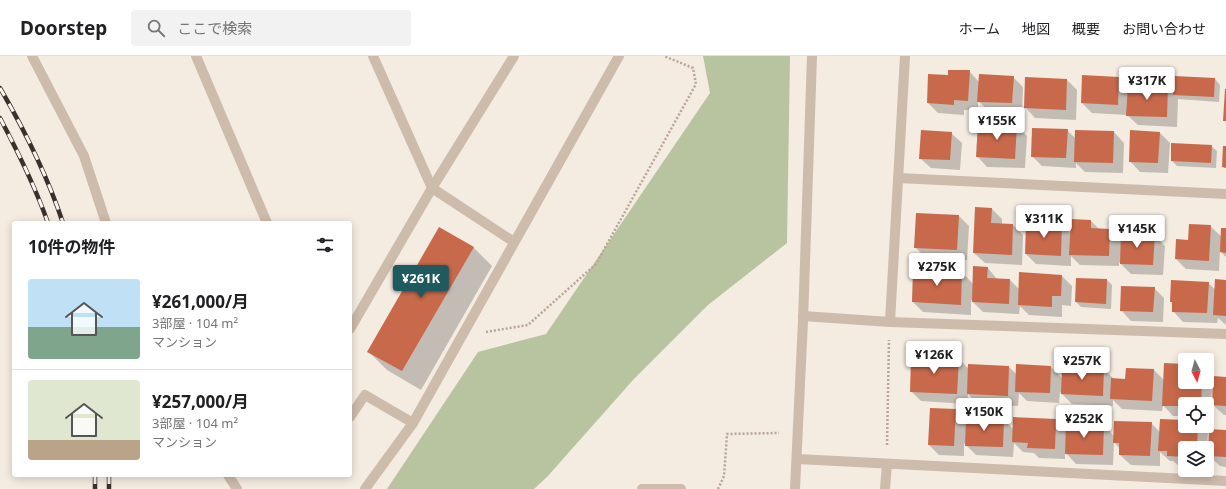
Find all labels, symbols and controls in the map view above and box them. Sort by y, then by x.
search box [131,10,411,46]
text: Doorstep [20,15,107,41]
icon: search [145,17,167,39]
text: ここで検索 [177,18,252,38]
text: ホーム [958,19,1000,38]
text: 地図 [1022,19,1050,38]
text: 概要 [1072,19,1100,38]
text: お問い合わせ [1122,19,1206,38]
pin: ¥317K [1119,67,1175,101]
text: ¥317K [1128,71,1166,89]
pin: ¥155K [969,107,1025,141]
text: ¥155K [978,111,1016,129]
pin: ¥311K [1016,205,1072,239]
text: ¥311K [1025,209,1063,227]
pin: ¥145K [1109,215,1165,249]
text: ¥145K [1118,219,1156,237]
icon: filters [314,234,336,256]
text: 10件の物件 [28,235,115,258]
pin: ¥275K [909,253,965,287]
text: ¥275K [918,257,956,275]
pin: ¥261K [393,265,449,299]
text: ¥261K [402,269,440,287]
text: ¥261,000/月 [152,290,249,313]
icon: home [60,295,108,343]
text: 3部屋 · 104 m² [152,314,238,332]
text: マンション [152,333,217,351]
pin: ¥126K [906,341,962,375]
text: ¥126K [915,345,953,363]
pin: ¥257K [1054,347,1110,381]
text: ¥257K [1063,351,1101,369]
north arrow [1178,353,1214,389]
map controls [1178,353,1214,477]
text: ¥257,000/月 [152,390,249,413]
icon: home [60,396,108,444]
button: locate [1178,397,1214,433]
pin: ¥150K [956,398,1012,432]
text: ¥150K [965,402,1003,420]
pin: ¥252K [1056,405,1112,439]
text: ¥252K [1065,409,1103,427]
text: 3部屋 · 104 m² [152,414,238,432]
text: マンション [152,433,217,451]
button: layers [1178,441,1214,477]

